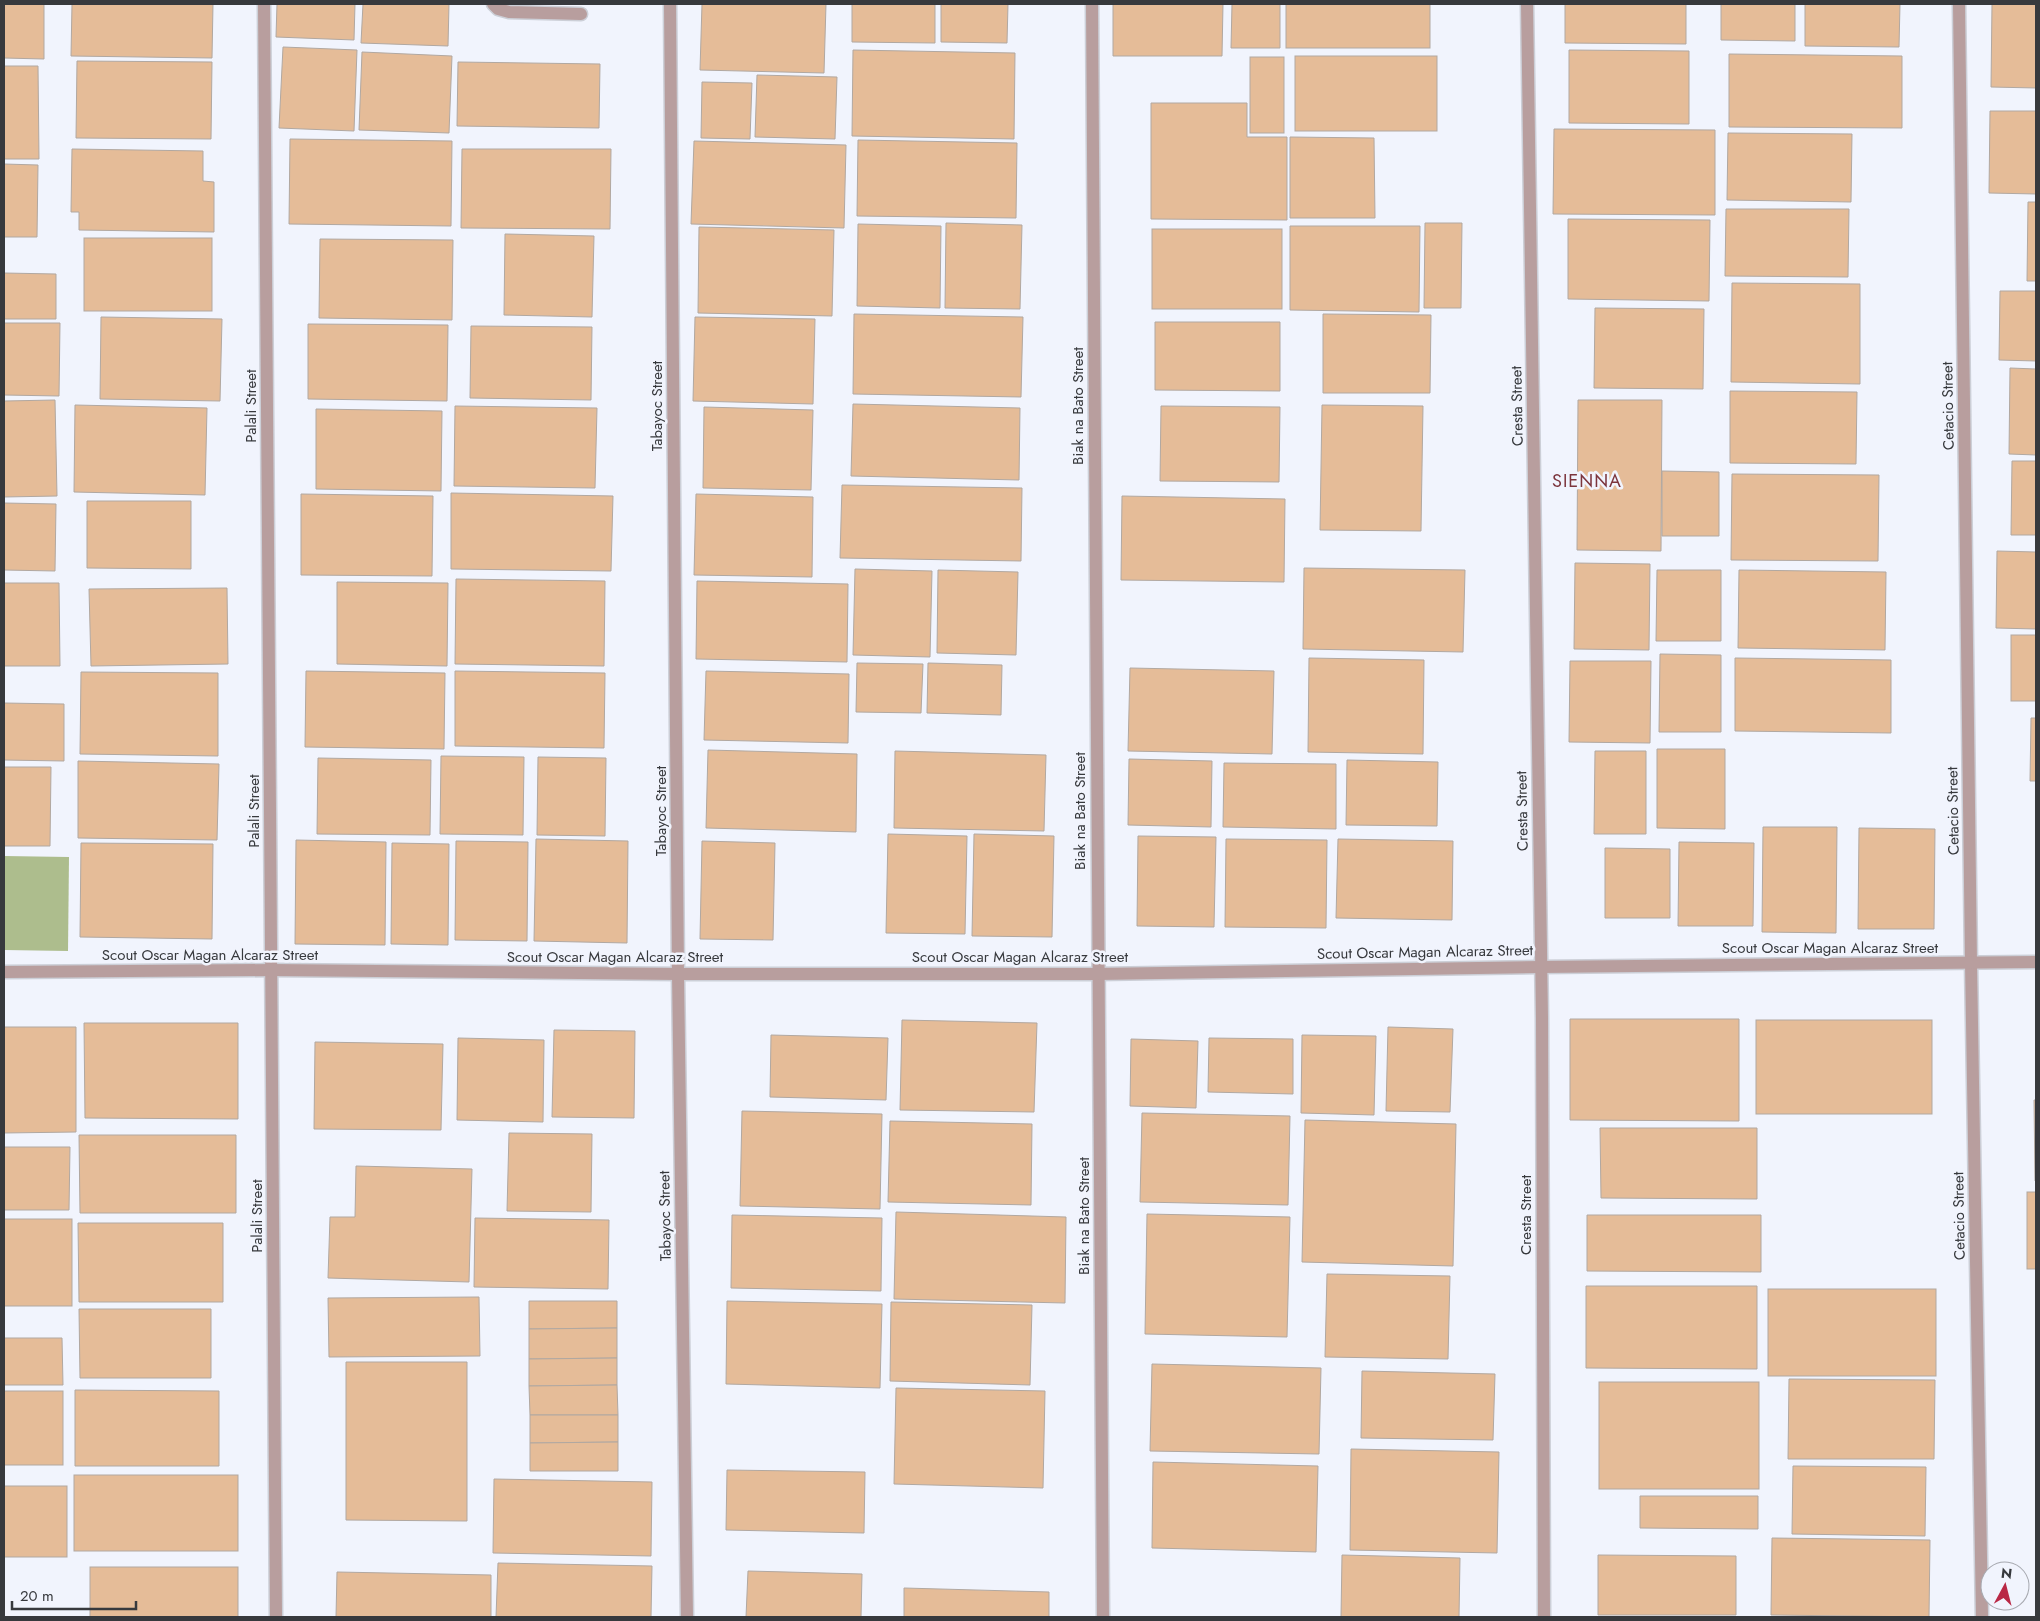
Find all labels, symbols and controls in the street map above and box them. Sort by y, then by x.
street label: Biak na Bato Street [1067,347,1089,465]
street label: Tabayoc Street [646,360,668,451]
street label: Cetacio Street [1936,361,1960,450]
street label: Cresta Street [1505,365,1529,446]
street label: Palali Street [240,369,262,443]
district label: SIENNA [1552,468,1622,494]
street label: Biak na Bato Street [1069,752,1091,870]
street label: Tabayoc Street [650,765,672,856]
street label: Cetacio Street [1941,766,1965,855]
street label: Cresta Street [1510,770,1534,851]
street label: Palali Street [243,774,265,848]
street label: Scout Oscar Magan Alcaraz Street [1722,937,1939,959]
street label: Scout Oscar Magan Alcaraz Street [1317,939,1534,965]
street label: Scout Oscar Magan Alcaraz Street [102,944,319,966]
street label: Scout Oscar Magan Alcaraz Street [507,946,724,968]
street label: Scout Oscar Magan Alcaraz Street [912,946,1129,968]
street label: Biak na Bato Street [1073,1157,1095,1275]
street label: Tabayoc Street [653,1170,677,1261]
street label: Cetacio Street [1947,1171,1971,1260]
street label: Cresta Street [1515,1175,1537,1255]
street label: Palali Street [246,1179,268,1253]
north arrow [1980,1561,2030,1611]
text: N [2000,1562,2013,1584]
scale bar [12,1578,136,1610]
text: 20 m [20,1585,54,1607]

